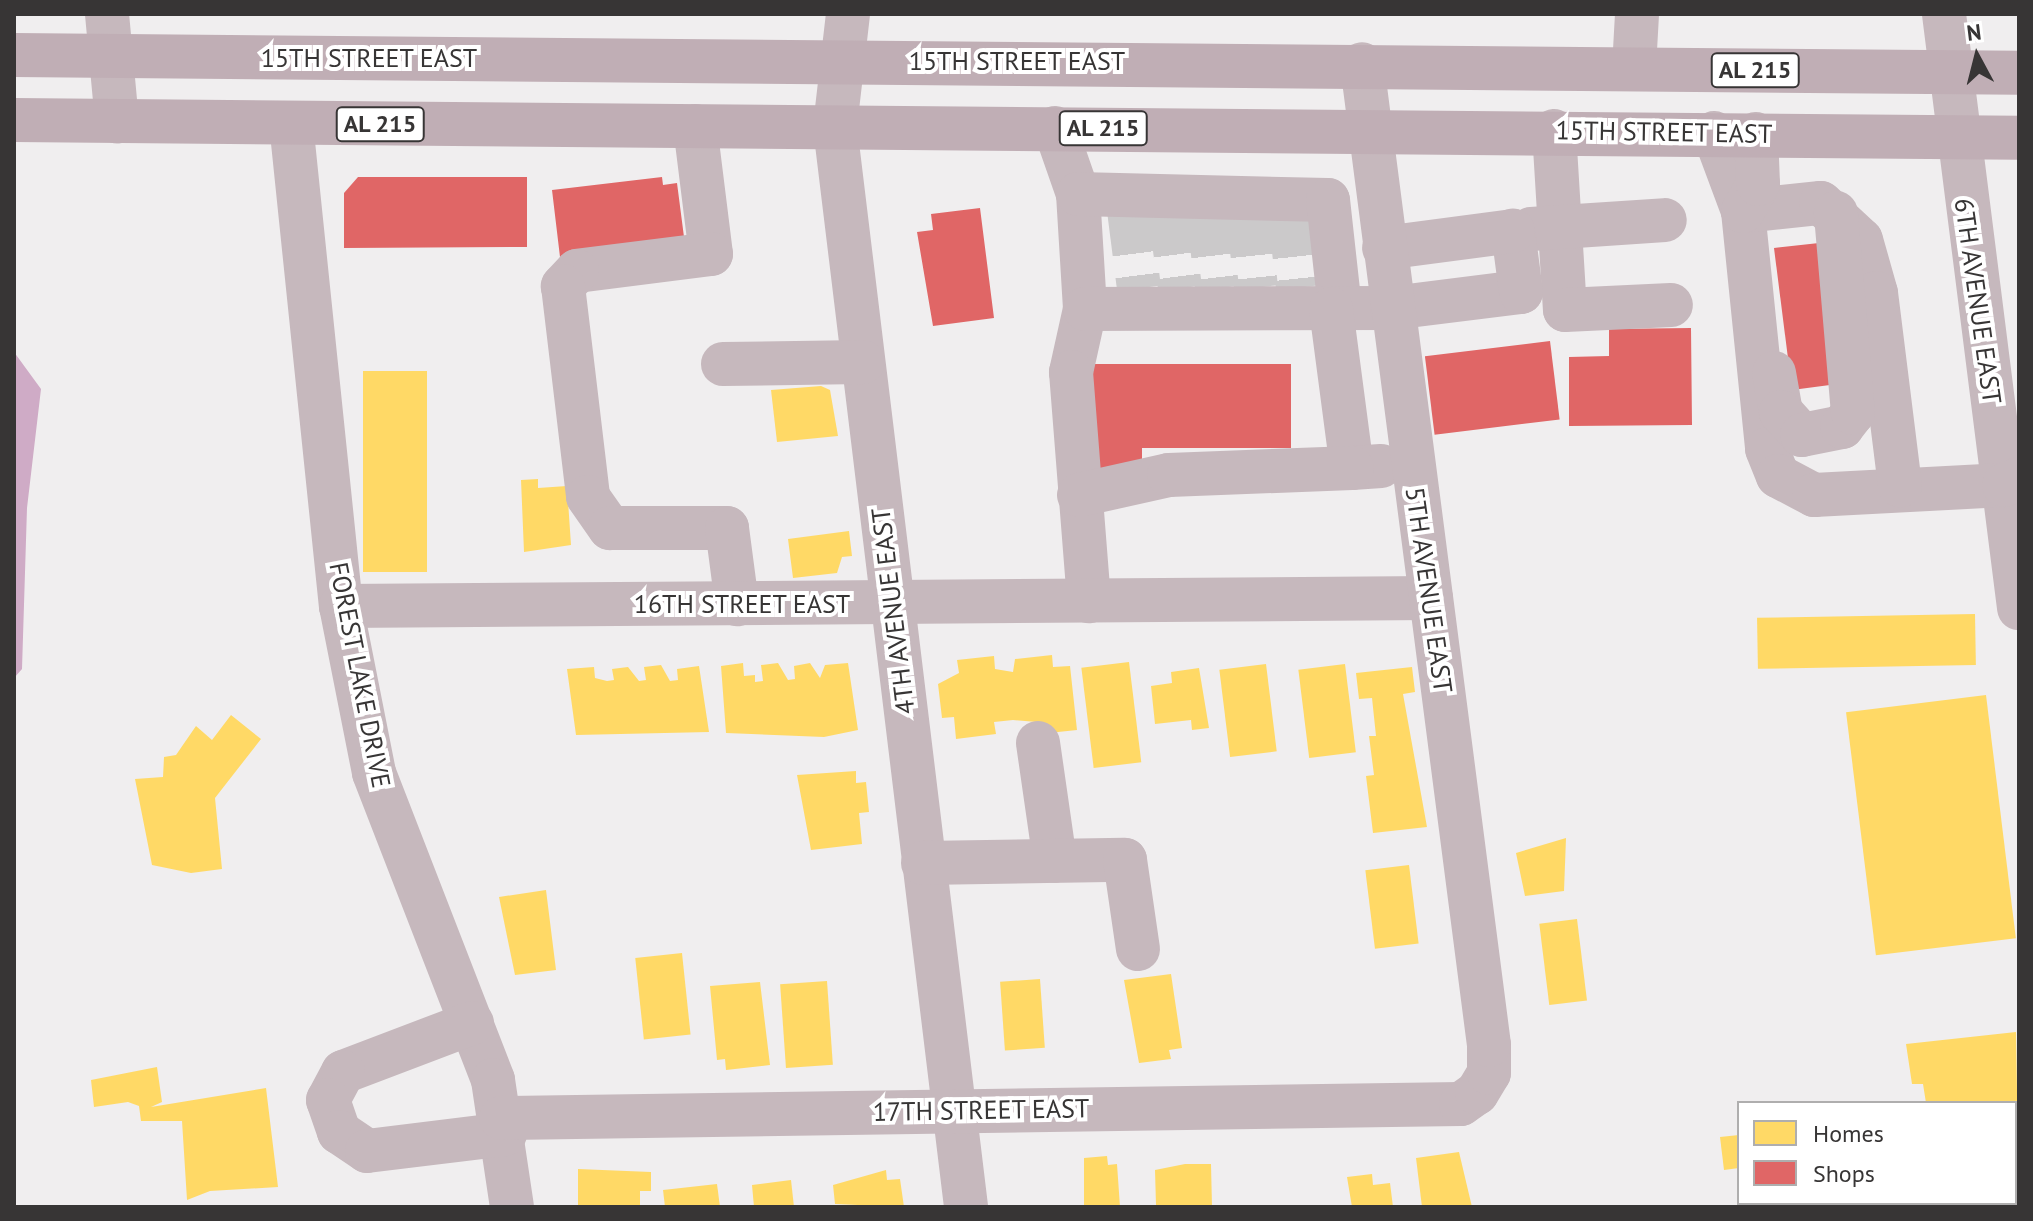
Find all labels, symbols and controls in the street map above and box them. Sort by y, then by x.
north arrow [1937,16,2017,96]
text: N [1965,17,1983,47]
street label: 15TH STREET EAST [260,42,478,74]
street label: 15TH STREET EAST [908,45,1126,77]
road number: AL 215 [1709,50,1801,90]
road number: AL 215 [334,104,426,144]
road number: AL 215 [1057,108,1149,148]
street label: 15TH STREET EAST [1555,115,1773,149]
street label: 6TH AVENUE EAST [1948,196,2008,406]
street label: 5TH AVENUE EAST [1399,485,1459,695]
street label: 4TH AVENUE EAST [865,506,921,716]
street label: FOREST LAKE DRIVE [323,559,397,791]
street label: 16TH STREET EAST [633,588,851,620]
street label: 17TH STREET EAST [872,1093,1090,1127]
legend [1737,1101,2017,1205]
text: Homes [1813,1118,1884,1149]
text: Shops [1813,1158,1875,1189]

